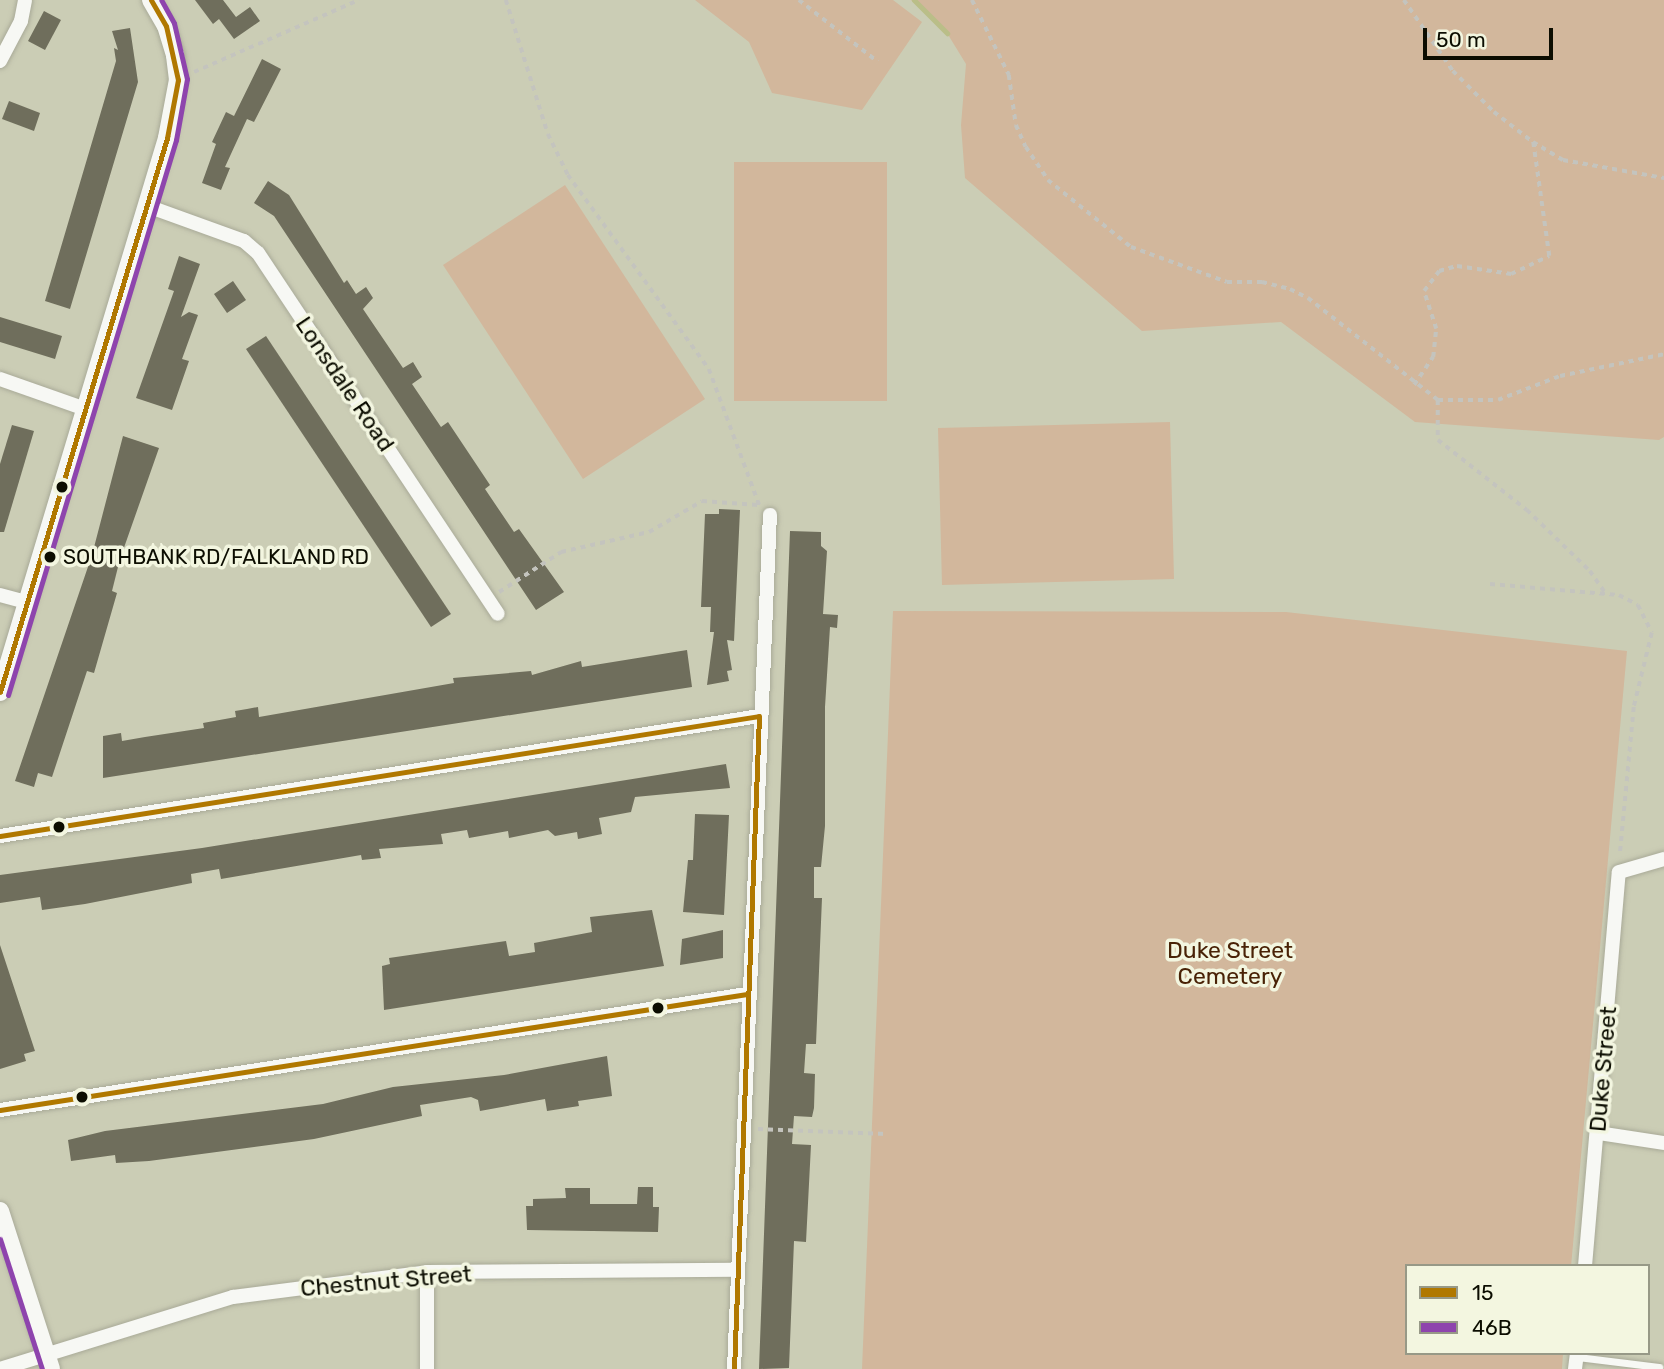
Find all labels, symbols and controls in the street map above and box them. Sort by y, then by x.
scale bar [1426,14,1556,58]
text: 50 m [1436,27,1486,52]
street label: Lonsdale Road [290,311,400,457]
unlabelled marker [55,480,69,494]
place label: SOUTHBANK RD/FALKLAND RD [63,544,369,570]
marker: SOUTHBANK RD/FALKLAND RD [43,550,57,564]
unlabelled marker [52,820,66,834]
park label: Duke Street Cemetery [1167,936,1293,990]
unlabelled marker [651,1001,665,1015]
street label: Duke Street [1584,1005,1622,1133]
unlabelled marker [75,1090,89,1104]
street label: Chestnut Street [299,1260,473,1302]
legend [1405,1264,1650,1355]
text: 15 [1472,1280,1493,1305]
text: 46B [1472,1315,1512,1340]

